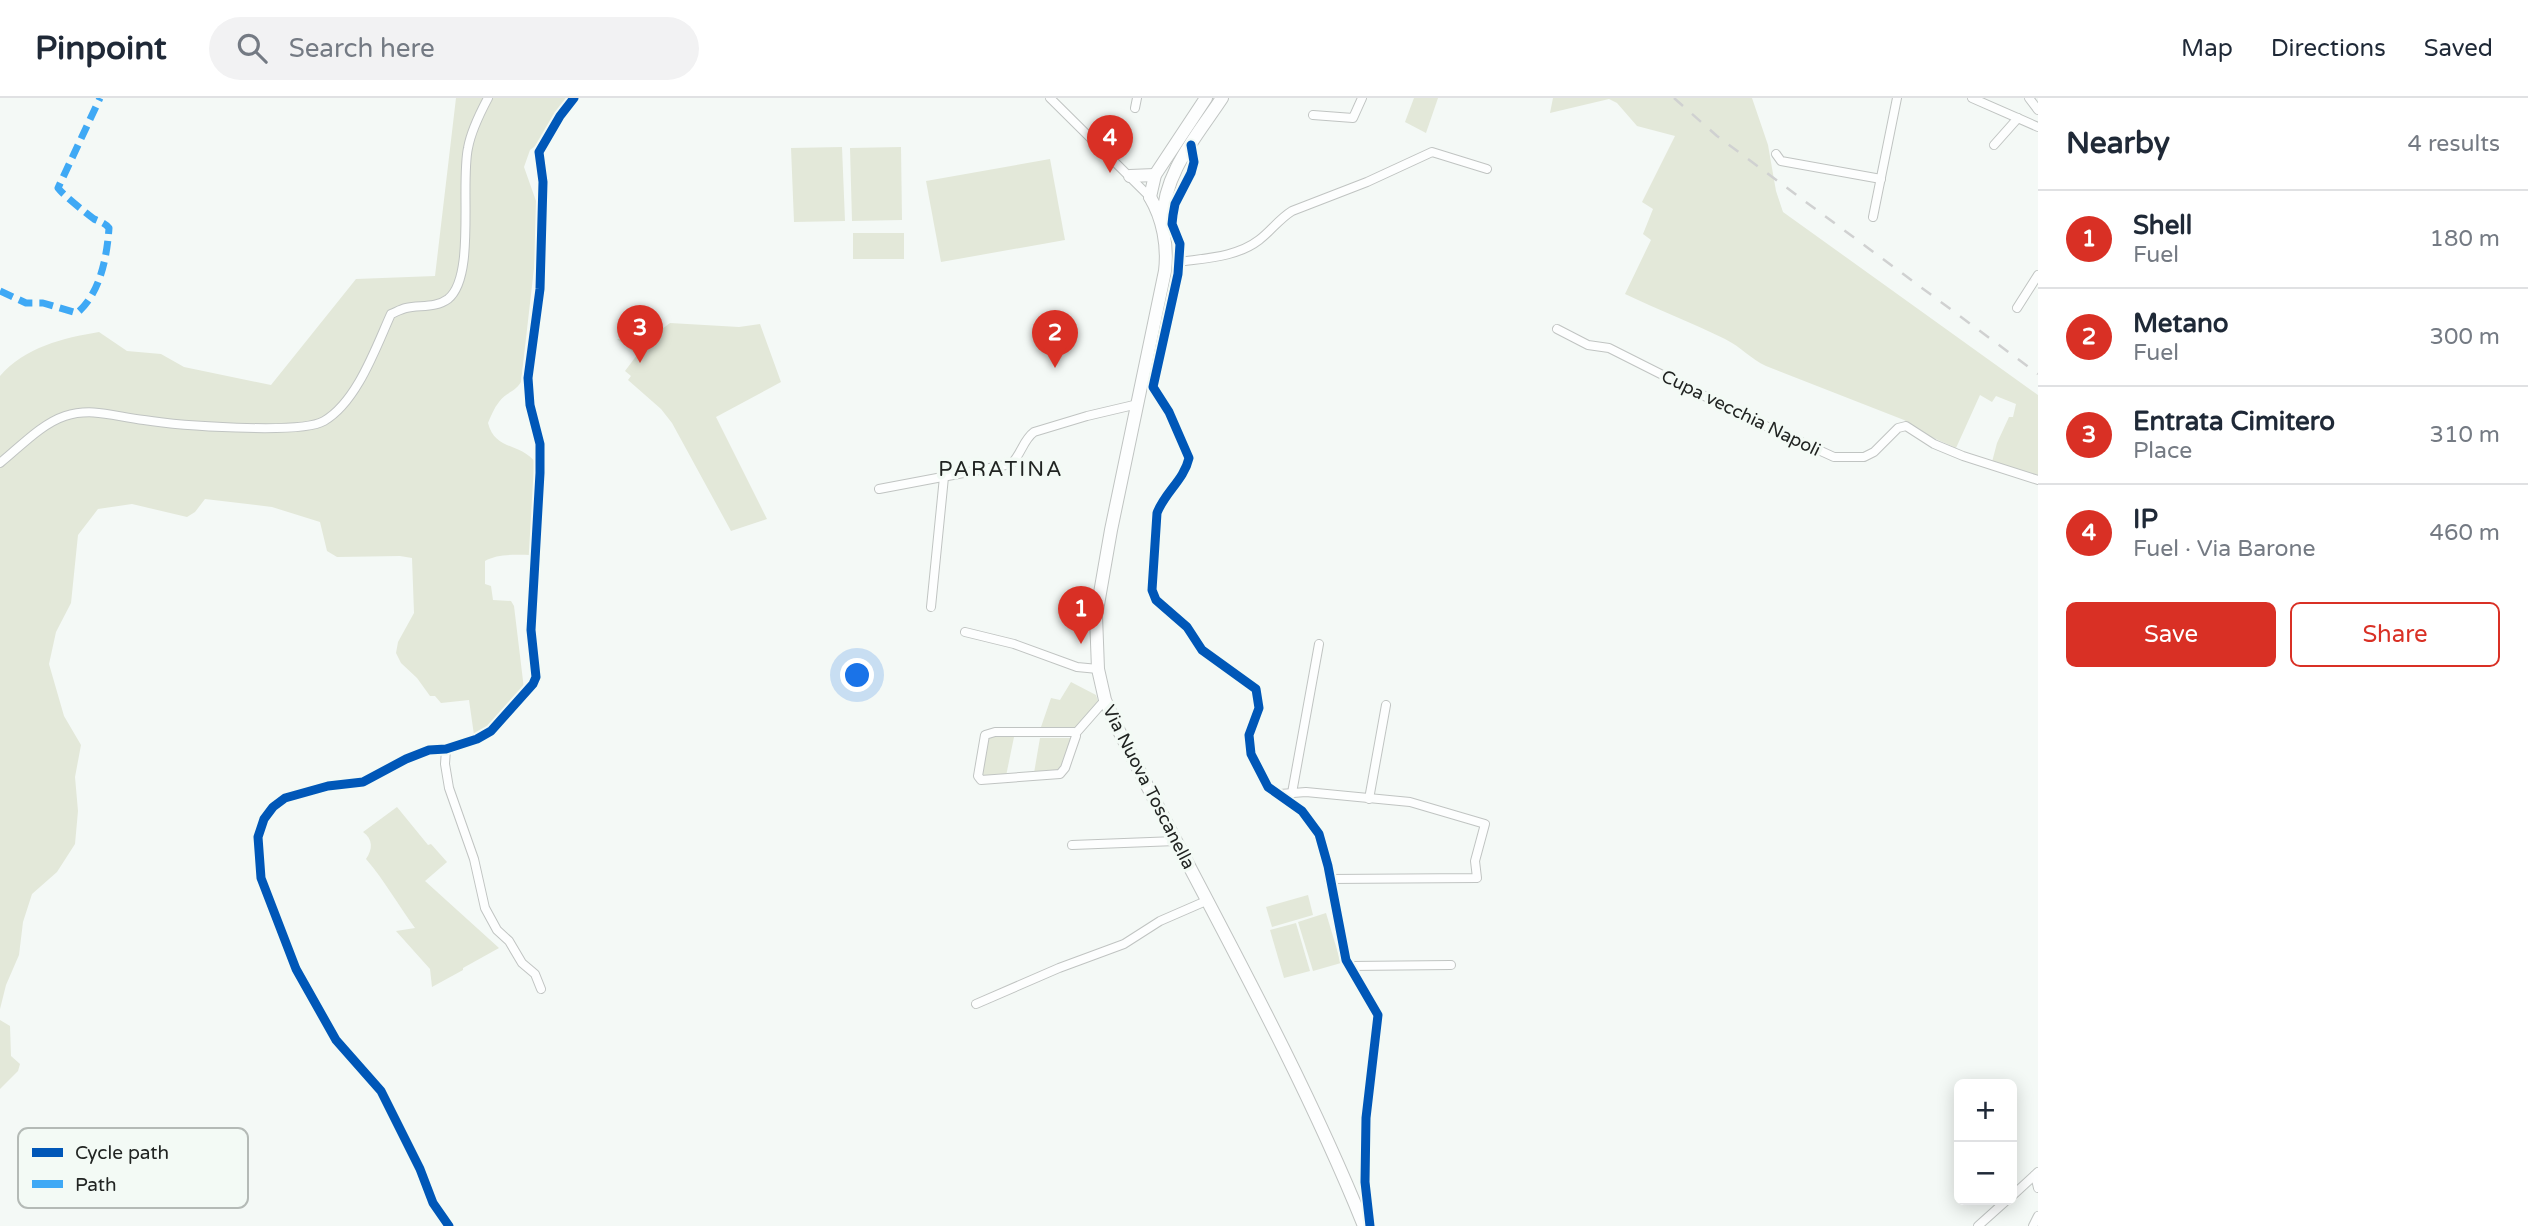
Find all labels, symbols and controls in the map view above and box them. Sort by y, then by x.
search box [209,17,699,80]
text: Pinpoint [35,29,167,68]
icon: search [233,29,271,67]
text: Search here [289,33,435,64]
text: Map [2181,34,2233,63]
text: Directions [2271,34,2386,63]
text: Saved [2424,34,2493,63]
pin: 4 [1087,115,1133,173]
text: Nearby [2066,125,2170,162]
text: 4 results [2407,130,2500,158]
text: Shell [2133,210,2192,241]
text: 1 [2082,225,2096,253]
text: 180 m [2430,225,2500,253]
text: Fuel [2133,241,2179,269]
pin: 3 [617,305,663,363]
text: Metano [2133,308,2229,339]
pin: 2 [1032,310,1078,368]
text: 2 [2082,323,2096,351]
text: 300 m [2430,323,2500,351]
text: Fuel [2133,339,2179,367]
street label: Cupa vecchia Napoli [1658,365,1824,461]
text: Entrata Cimitero [2133,406,2335,437]
text: 3 [2082,421,2096,449]
text: 310 m [2430,421,2500,449]
text: Place [2133,437,2192,465]
district label: PARATINA [938,457,1064,482]
text: IP [2133,504,2158,535]
text: 4 [2082,519,2096,547]
text: 460 m [2430,519,2500,547]
text: Fuel · Via Barone [2133,535,2316,563]
pin: 1 [1058,586,1104,644]
button: Save [2066,602,2276,667]
button: Share [2290,602,2500,667]
your location [840,658,874,692]
street label: Via Nuova Toscanella [1098,701,1200,873]
map controls [1954,1079,2017,1205]
button: + [1954,1079,2017,1142]
legend [18,1128,248,1208]
text: Cycle path [75,1142,169,1164]
button: − [1954,1142,2017,1205]
text: Path [75,1174,117,1196]

